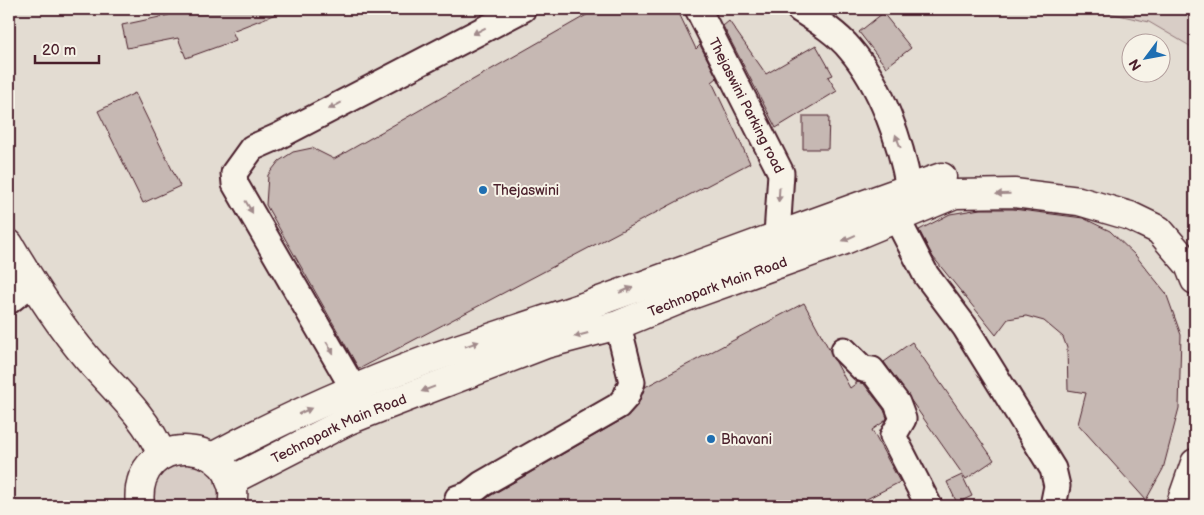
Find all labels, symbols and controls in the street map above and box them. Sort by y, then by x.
one-way arrow [472,27,487,35]
scale bar [35,32,99,64]
north arrow [1122,32,1172,82]
street label: Thejaswini Parking road [705,35,788,176]
text: 20 m [42,41,76,60]
text: N [1125,56,1145,74]
one-way arrow [328,102,342,110]
one-way arrow [894,133,902,148]
place label: Thejaswini [493,182,559,199]
marker: Thejaswini [477,184,489,196]
one-way arrow [775,188,783,204]
one-way arrow [995,190,1011,198]
one-way arrow [244,201,253,214]
one-way arrow [842,234,856,242]
street label: Technopark Main Road [645,253,789,320]
one-way arrow [618,286,633,293]
one-way arrow [574,331,589,339]
one-way arrow [465,340,480,347]
one-way arrow [326,341,334,356]
one-way arrow [420,385,435,393]
street label: Technopark Main Road [268,390,409,467]
one-way arrow [298,406,312,414]
place label: Bhavani [721,431,772,448]
marker: Bhavani [705,433,717,445]

